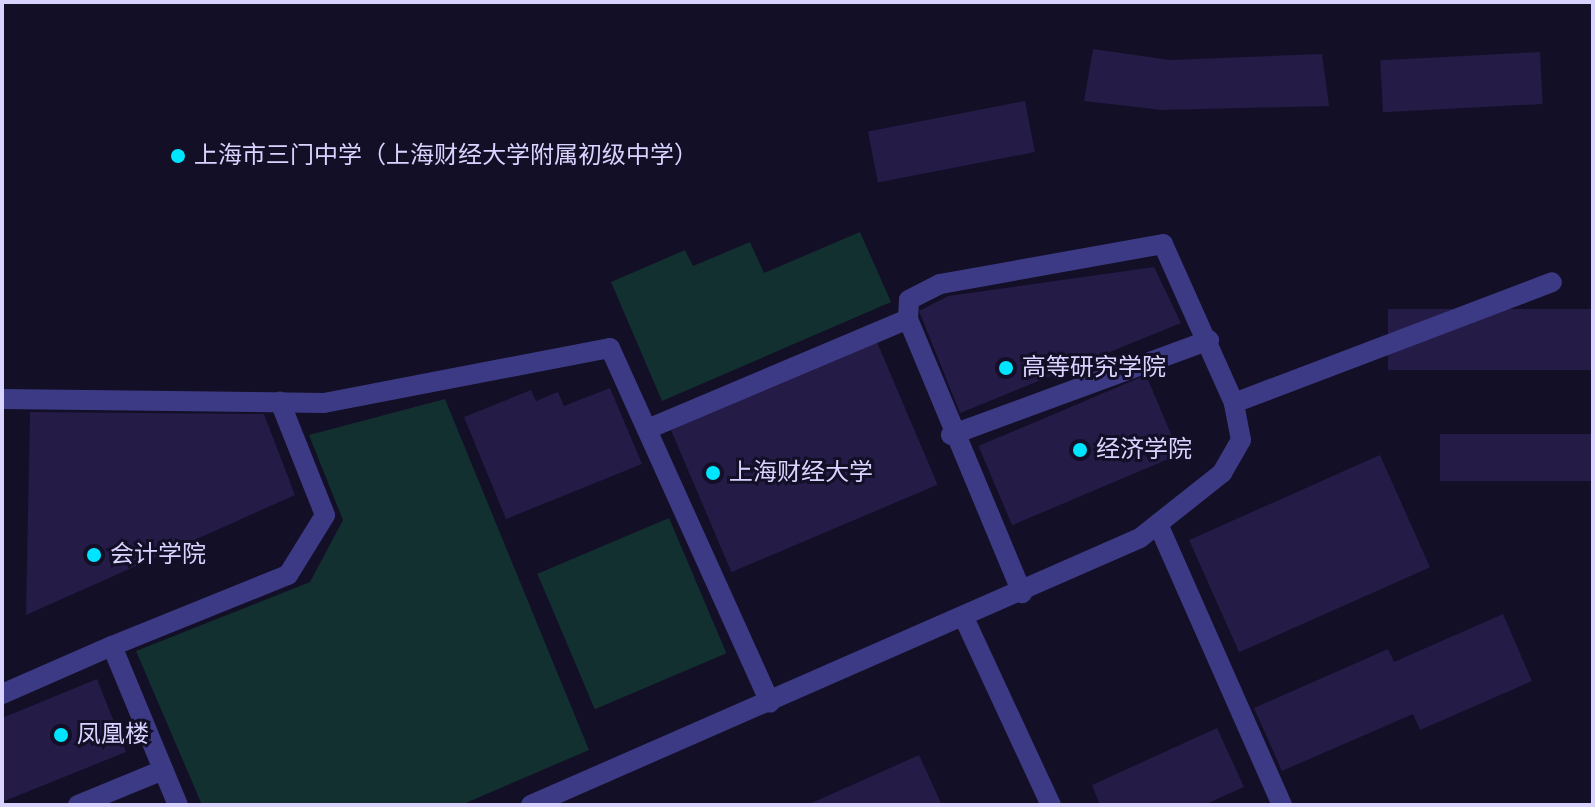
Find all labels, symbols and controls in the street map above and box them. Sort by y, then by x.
place label: 上海市三门中学（上海财经大学附属初级中学） [194,142,698,170]
marker: 上海市三门中学（上海财经大学附属初级中学） [169,147,187,165]
place label: 高等研究学院 [1022,354,1166,382]
marker: 高等研究学院 [997,359,1015,377]
place label: 经济学院 [1096,436,1192,464]
marker: 经济学院 [1071,441,1089,459]
place label: 上海财经大学 [729,459,873,487]
marker: 上海财经大学 [704,464,722,482]
place label: 会计学院 [110,541,206,569]
marker: 会计学院 [85,546,103,564]
place label: 凤凰楼 [77,721,149,749]
marker: 凤凰楼 [52,726,70,744]

